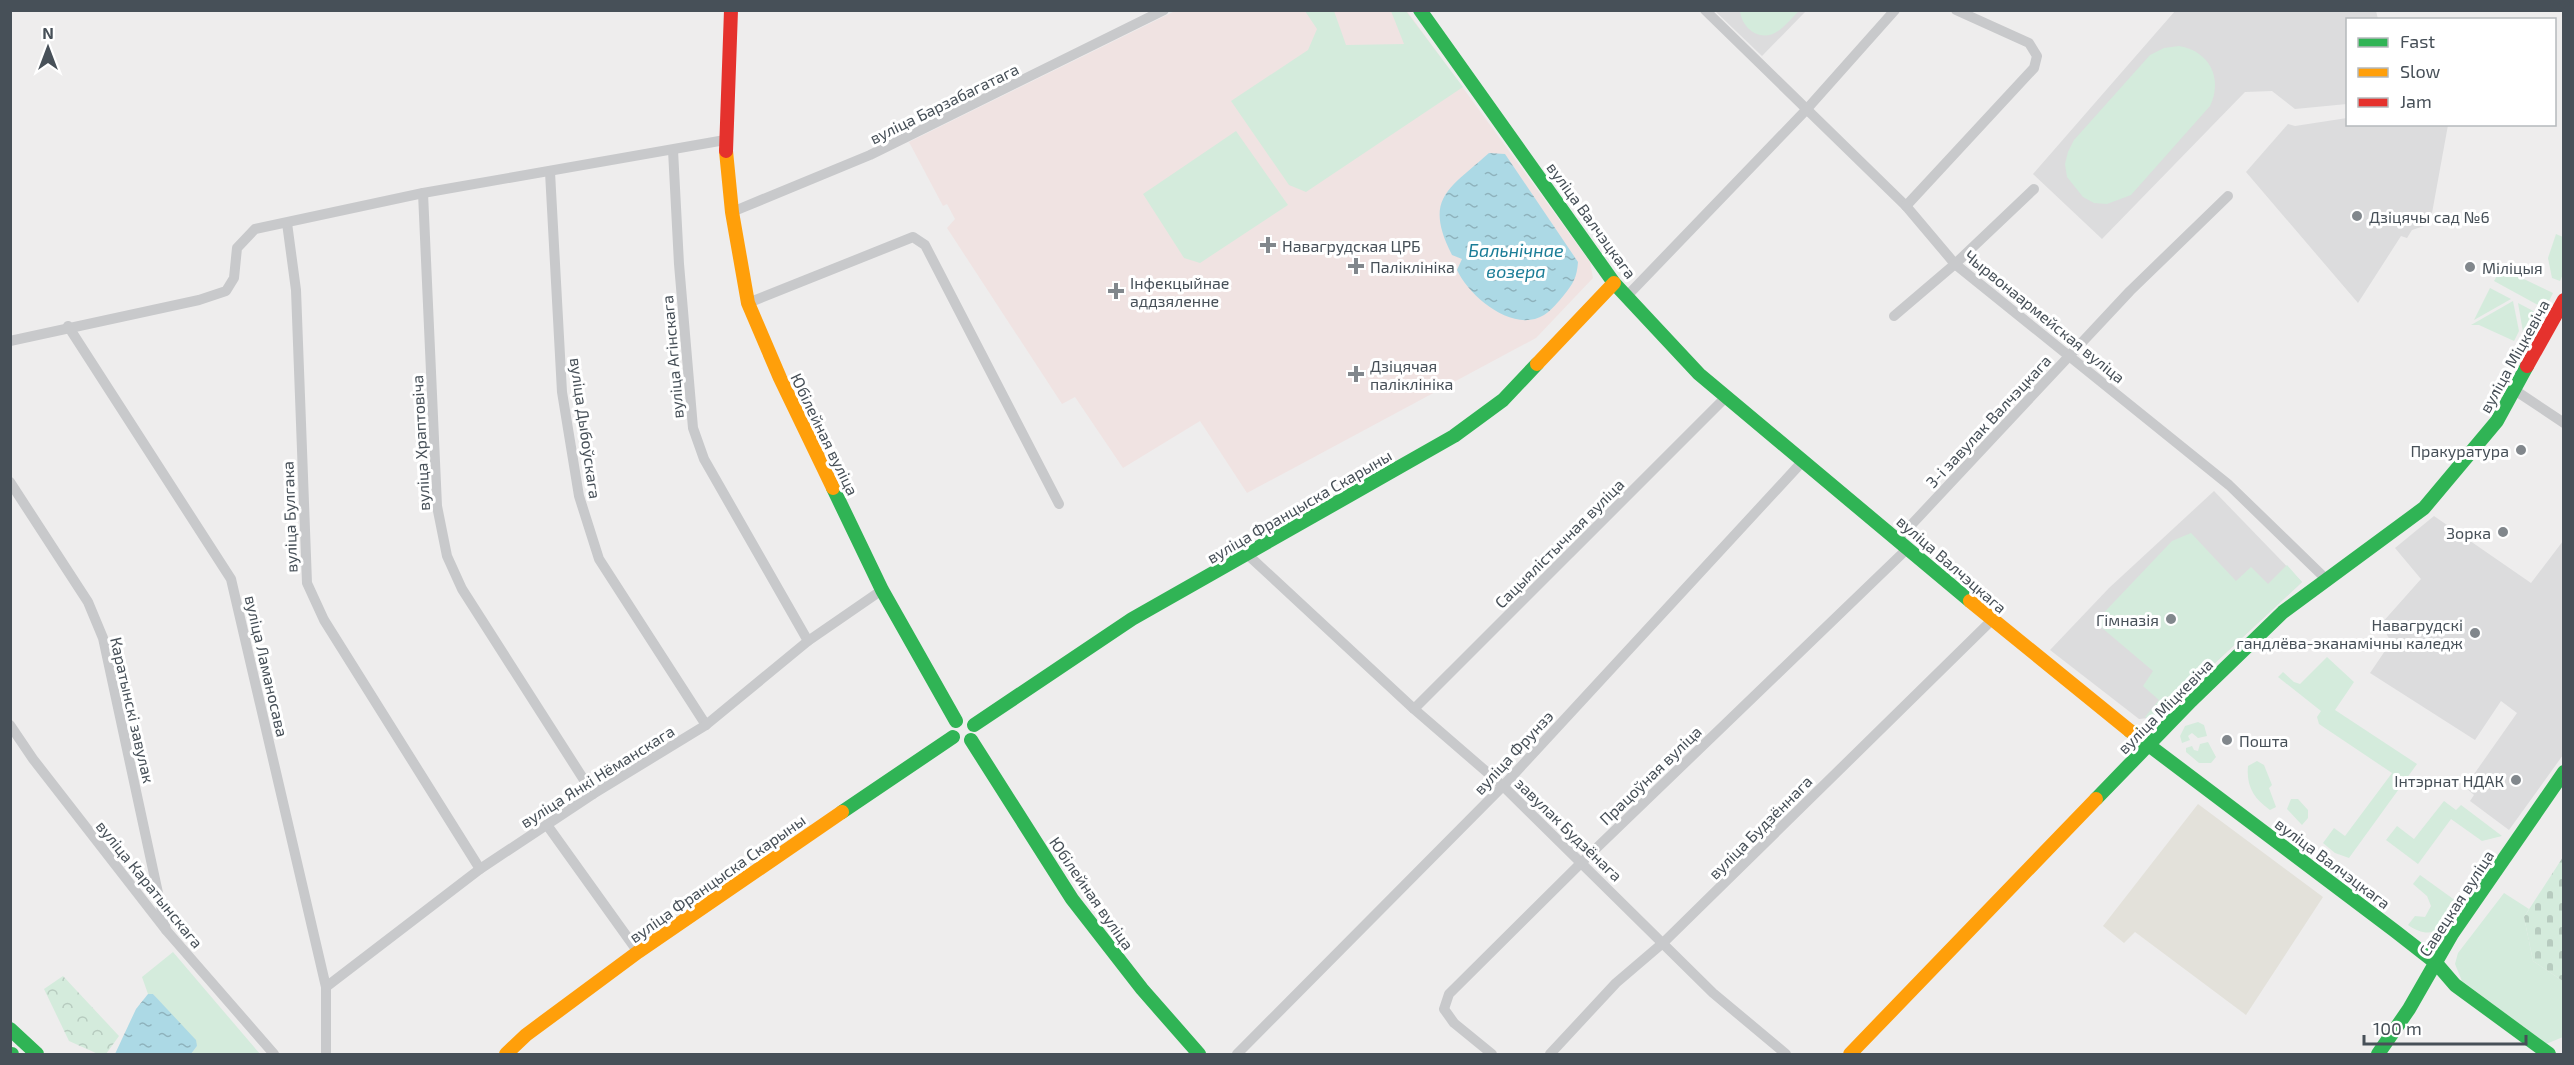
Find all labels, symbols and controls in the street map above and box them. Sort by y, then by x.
north arrow [18,18,78,78]
legend [2346,18,2556,126]
text: N [42,23,54,42]
text: Fast [2400,30,2435,52]
street label: вуліца Барзабагатага [866,59,1022,148]
text: Slow [2400,60,2441,82]
text: Jam [2400,90,2432,112]
street label: вуліца Валчэцкага [1543,158,1641,282]
place label: Дзіцячы сад №6 [2369,207,2490,226]
marker: Дзіцячы сад №6 [2350,209,2364,223]
marker: Навагрудская ЦРБ [1259,236,1277,254]
place label: Навагрудская ЦРБ [1282,236,1421,256]
water label: Бальнічнае возера [1468,239,1564,282]
street label: Чырвонаармейская вуліца [1960,245,2129,387]
marker: Паліклініка [1347,257,1365,275]
place label: Паліклініка [1370,257,1455,276]
place label: Міліцыя [2482,258,2543,277]
marker: Міліцыя [2463,260,2477,274]
place label: Інфекцыйнае аддзяленне [1130,273,1229,310]
marker: Інфекцыйнае аддзяленне [1107,282,1125,300]
street label: вуліца Агінскага [657,294,688,420]
street label: вуліца Міцкевіча [2475,296,2554,416]
street label: 3-і завулак Валчэцкага [1922,351,2055,492]
street label: вуліца Дыбоўскага [566,356,605,500]
place label: Дзіцячая паліклініка [1370,356,1453,393]
marker: Дзіцячая паліклініка [1347,365,1365,383]
street label: Юбілейная вуліца [786,370,863,499]
street label: вуліца Храптовіча [407,375,434,511]
place label: Пракуратура [2410,441,2509,461]
marker: Пракуратура [2514,443,2528,457]
street label: вуліца Францыска Скарыны [1203,445,1395,568]
street label: вуліца Булгака [278,461,301,573]
street label: Сацыялістычная вуліца [1490,474,1628,612]
street label: вуліца Валчэцкага [1893,511,2011,618]
place label: Зорка [2446,523,2491,542]
marker: Зорка [2496,525,2510,539]
street label: вуліца Ламаносава [241,593,293,739]
place label: Гімназія [2096,610,2159,629]
marker: Гімназія [2164,612,2178,626]
place label: Навагрудскі гандлёва-эканамічны каледж [2236,615,2463,652]
marker: Навагрудскі гандлёва-эканамічны каледж [2468,626,2482,640]
street label: Каратынскі завулак [106,635,159,785]
street label: вуліца Міцкевіча [2114,655,2217,758]
street label: вуліца Фрунзэ [1469,706,1557,799]
street label: вуліца Янкі Нёманскага [517,721,678,832]
street label: Працоўная вуліца [1595,722,1706,829]
place label: Пошта [2239,731,2288,750]
marker: Пошта [2220,733,2234,747]
street label: вуліца Будзённага [1704,771,1816,883]
place label: Інтэрнат НДАК [2394,771,2504,790]
street label: завулак Будзёнага [1511,773,1626,886]
marker: Інтэрнат НДАК [2509,773,2523,787]
street label: вуліца Францыска Скарыны [625,810,809,947]
street label: вуліца Валчэцкага [2271,814,2394,913]
street label: вуліца Каратынскага [92,816,207,952]
street label: Юбілейная вуліца [1045,833,1138,954]
street label: Савецкая вуліца [2415,846,2498,960]
scale bar [2364,1008,2526,1046]
text: 100 m [2373,1017,2422,1039]

